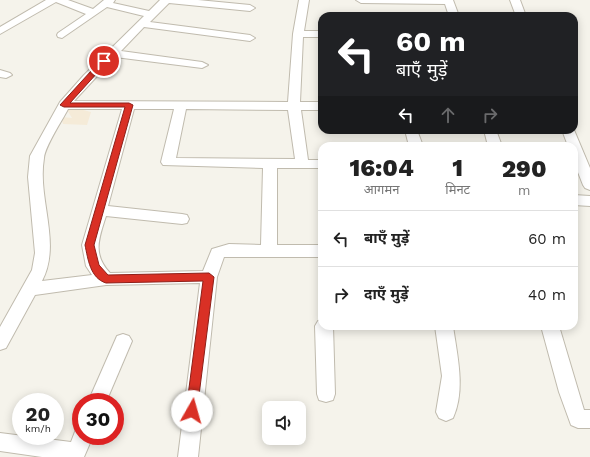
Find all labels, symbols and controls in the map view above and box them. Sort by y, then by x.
text: 60 m [396,25,466,58]
icon: left [330,28,382,80]
pin [87,44,121,78]
icon: arrive [93,50,115,72]
text: बाएँ मुड़ें [396,59,447,80]
icon: left [395,104,417,126]
icon: ahead [437,104,459,126]
icon: right [479,104,501,126]
text: 16:04 [349,154,414,182]
text: 1 [452,154,463,182]
text: 290 [502,155,547,183]
text: आगमन [364,182,399,197]
text: मिनट [445,182,470,197]
text: m [518,183,530,198]
icon: left [330,228,352,250]
text: बाएँ मुड़ें [364,229,409,247]
text: 60 m [528,230,566,248]
icon: right [330,284,352,306]
text: दाएँ मुड़ें [364,285,409,303]
text: 40 m [528,286,566,304]
position arrow [171,390,213,432]
speed limit sign: 30 [72,393,124,445]
map controls [262,401,306,445]
button: sound [262,401,306,445]
text: 20 [26,402,50,426]
text: km/h [25,423,51,434]

